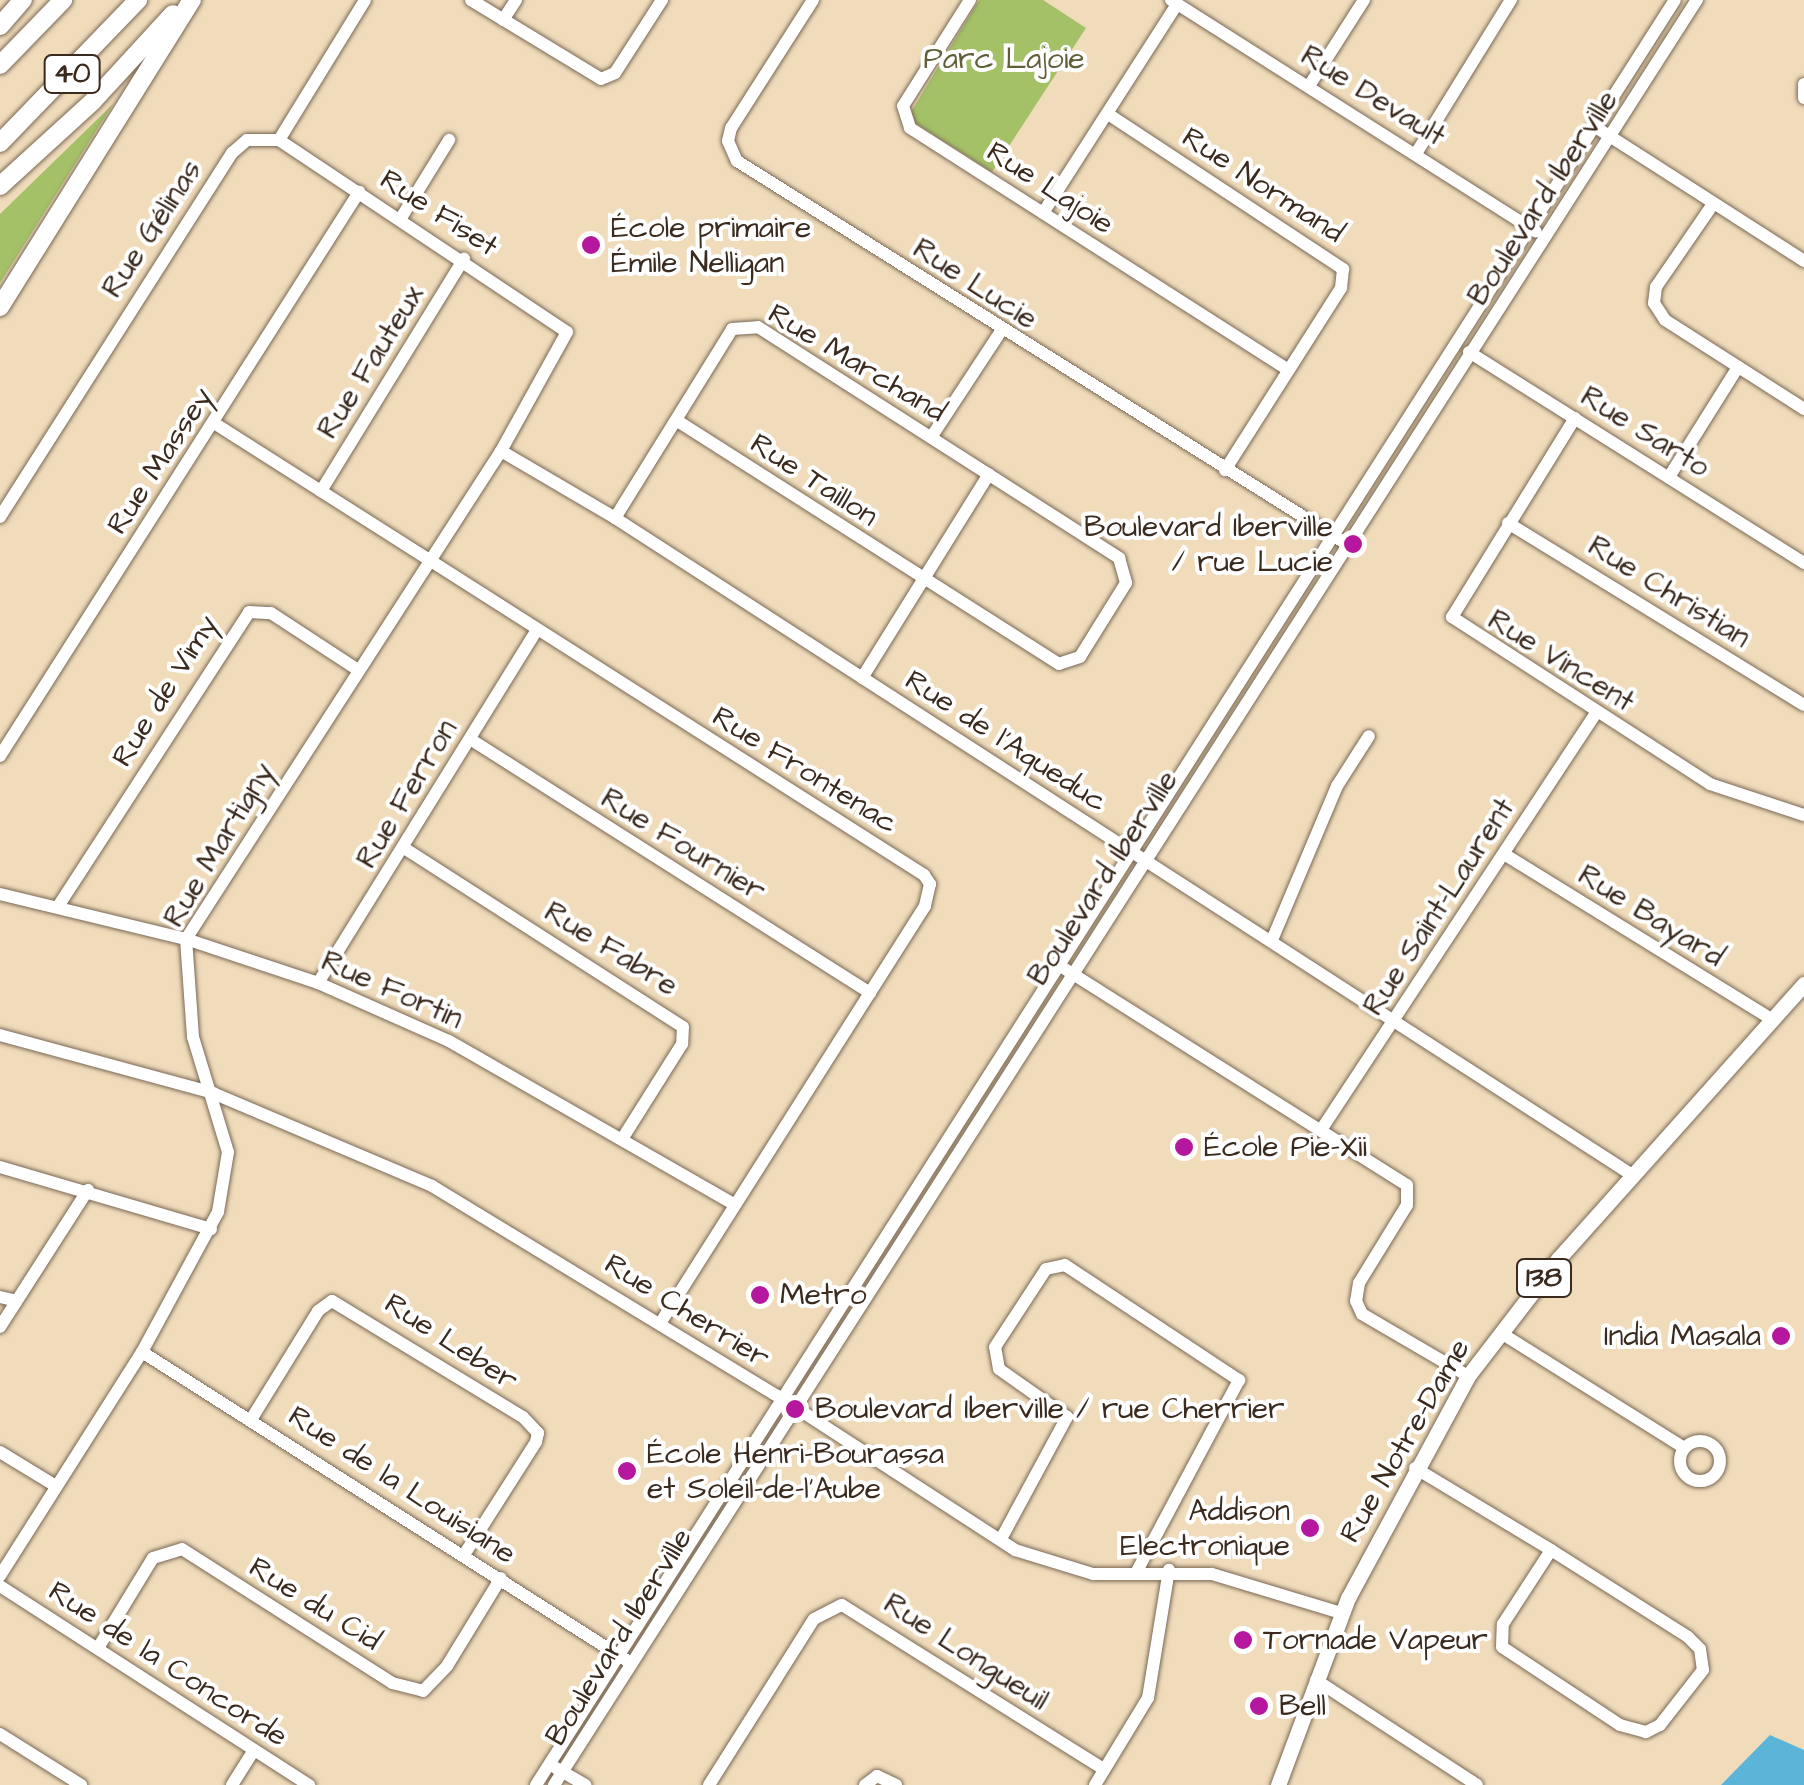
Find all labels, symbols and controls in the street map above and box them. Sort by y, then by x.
street label: Rue Devault [1294,37,1452,155]
park label: Parc Lajoie [924,41,1084,77]
road number: 40 [42,51,102,97]
street label: Boulevard Iberville [1460,84,1626,312]
street label: Rue Normand [1175,119,1351,251]
street label: Rue Lajoie [980,134,1120,242]
street label: Rue Gélinas [94,154,210,304]
street label: Rue Fiset [373,162,505,264]
place label: École primaire Émile Nelligan [611,210,811,280]
street label: Rue Lucie [906,231,1044,337]
marker: École primaire Émile Nelligan [580,234,602,256]
street label: Rue Fauteux [310,279,432,445]
street label: Rue Marchand [762,296,952,430]
street label: Rue Sarto [1574,378,1716,486]
street label: Rue Massey [99,381,221,541]
street label: Rue Taillon [744,426,884,534]
place label: Boulevard Iberville / rue Lucie [1084,509,1333,580]
street label: Rue Christian [1581,528,1757,656]
marker: Boulevard Iberville / rue Lucie [1342,533,1364,555]
street label: Rue Vincent [1481,602,1641,720]
street label: Rue de Vimy [104,609,226,773]
street label: Rue de l'Aqueduc [898,662,1114,820]
street label: Rue Frontenac [706,699,904,841]
street label: Rue Ferron [349,713,465,875]
street label: Rue Martigny [156,756,282,934]
street label: Boulevard Iberville [1020,764,1186,992]
street label: Rue Fournier [594,780,772,910]
street label: Rue Saint-Laurent [1355,792,1523,1022]
street label: Rue Bayard [1571,857,1731,975]
street label: Rue Fabre [538,894,684,1004]
street label: Rue Fortin [316,943,468,1037]
place label: École Pie-Xii [1204,1129,1367,1165]
marker: École Pie-Xii [1173,1136,1195,1158]
street label: Rue Cherrier [598,1246,776,1376]
road number: 138 [1514,1255,1574,1301]
place label: Metro [780,1277,867,1313]
marker: Metro [749,1284,771,1306]
street label: Rue Leber [378,1286,524,1398]
place label: India Masala [1604,1318,1761,1354]
marker: India Masala [1770,1325,1792,1347]
street label: Rue Notre-Dame [1332,1333,1478,1549]
place label: Boulevard Iberville / rue Cherrier [815,1391,1285,1427]
street label: Rue de la Louisiane [281,1398,523,1572]
marker: Boulevard Iberville / rue Cherrier [784,1398,806,1420]
place label: École Henri-Bourassa et Soleil-de-l'Aube [647,1436,944,1506]
marker: École Henri-Bourassa et Soleil-de-l'Aube [616,1460,638,1482]
place label: Addison Electronique [1120,1493,1290,1564]
marker: Addison Electronique [1299,1517,1321,1539]
street label: Boulevard Iberville [538,1522,700,1752]
street label: Rue du Cid [242,1549,388,1659]
street label: Rue de la Concorde [42,1573,294,1755]
street label: Rue Longueuil [877,1585,1055,1719]
place label: Tornade Vapeur [1263,1622,1488,1658]
marker: Tornade Vapeur [1232,1629,1254,1651]
place label: Bell [1279,1688,1326,1724]
marker: Bell [1248,1695,1270,1717]

